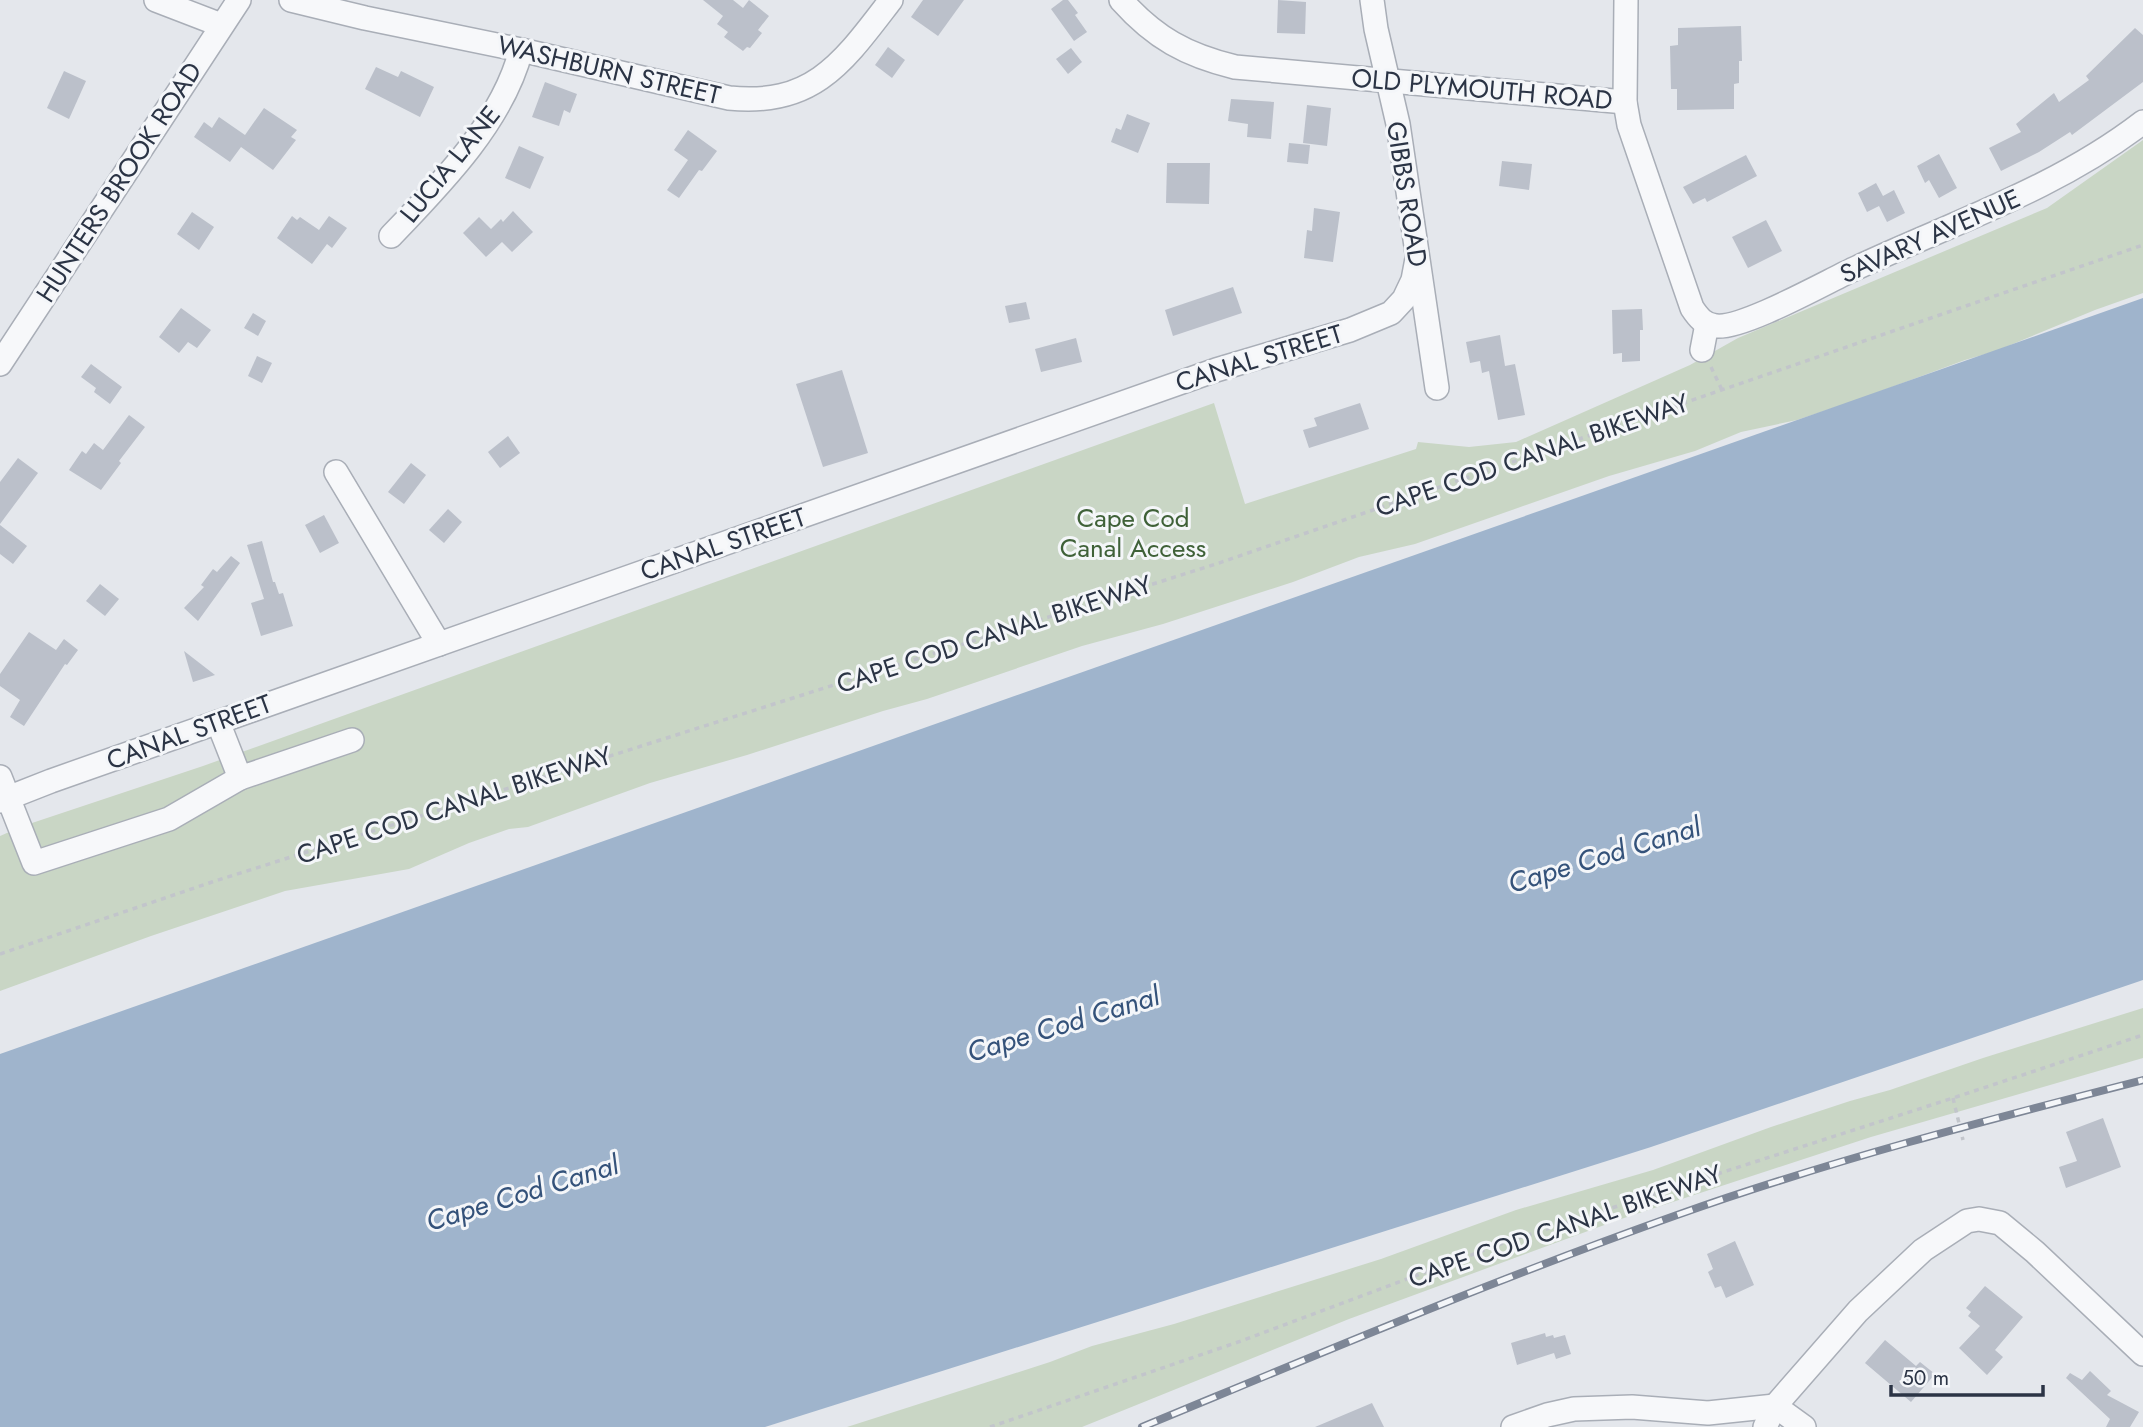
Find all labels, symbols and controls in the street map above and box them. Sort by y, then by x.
street label: WASHBURN STREET [494,26,724,114]
street label: HUNTERS BROOK ROAD [27,54,211,310]
street label: OLD PLYMOUTH ROAD [1350,59,1614,119]
street label: LUCIA LANE [391,97,509,231]
street label: GIBBS ROAD [1377,119,1437,269]
street label: SAVARY AVENUE [1834,179,2026,293]
street label: CANAL STREET [1171,315,1347,401]
street label: CAPE COD CANAL BIKEWAY [1370,383,1694,527]
street label: CANAL STREET [635,498,811,590]
park label: Cape Cod Canal Access [1060,499,1206,567]
street label: CAPE COD CANAL BIKEWAY [832,565,1157,703]
street label: CANAL STREET [101,685,277,779]
street label: CAPE COD CANAL BIKEWAY [292,736,617,874]
water label: Cape Cod Canal [1503,806,1707,904]
water label: Cape Cod Canal [962,975,1166,1073]
water label: Cape Cod Canal [421,1144,625,1242]
street label: CAPE COD CANAL BIKEWAY [1403,1154,1727,1298]
scale bar [1891,1354,2043,1398]
text: 50 m [1902,1363,1949,1393]

